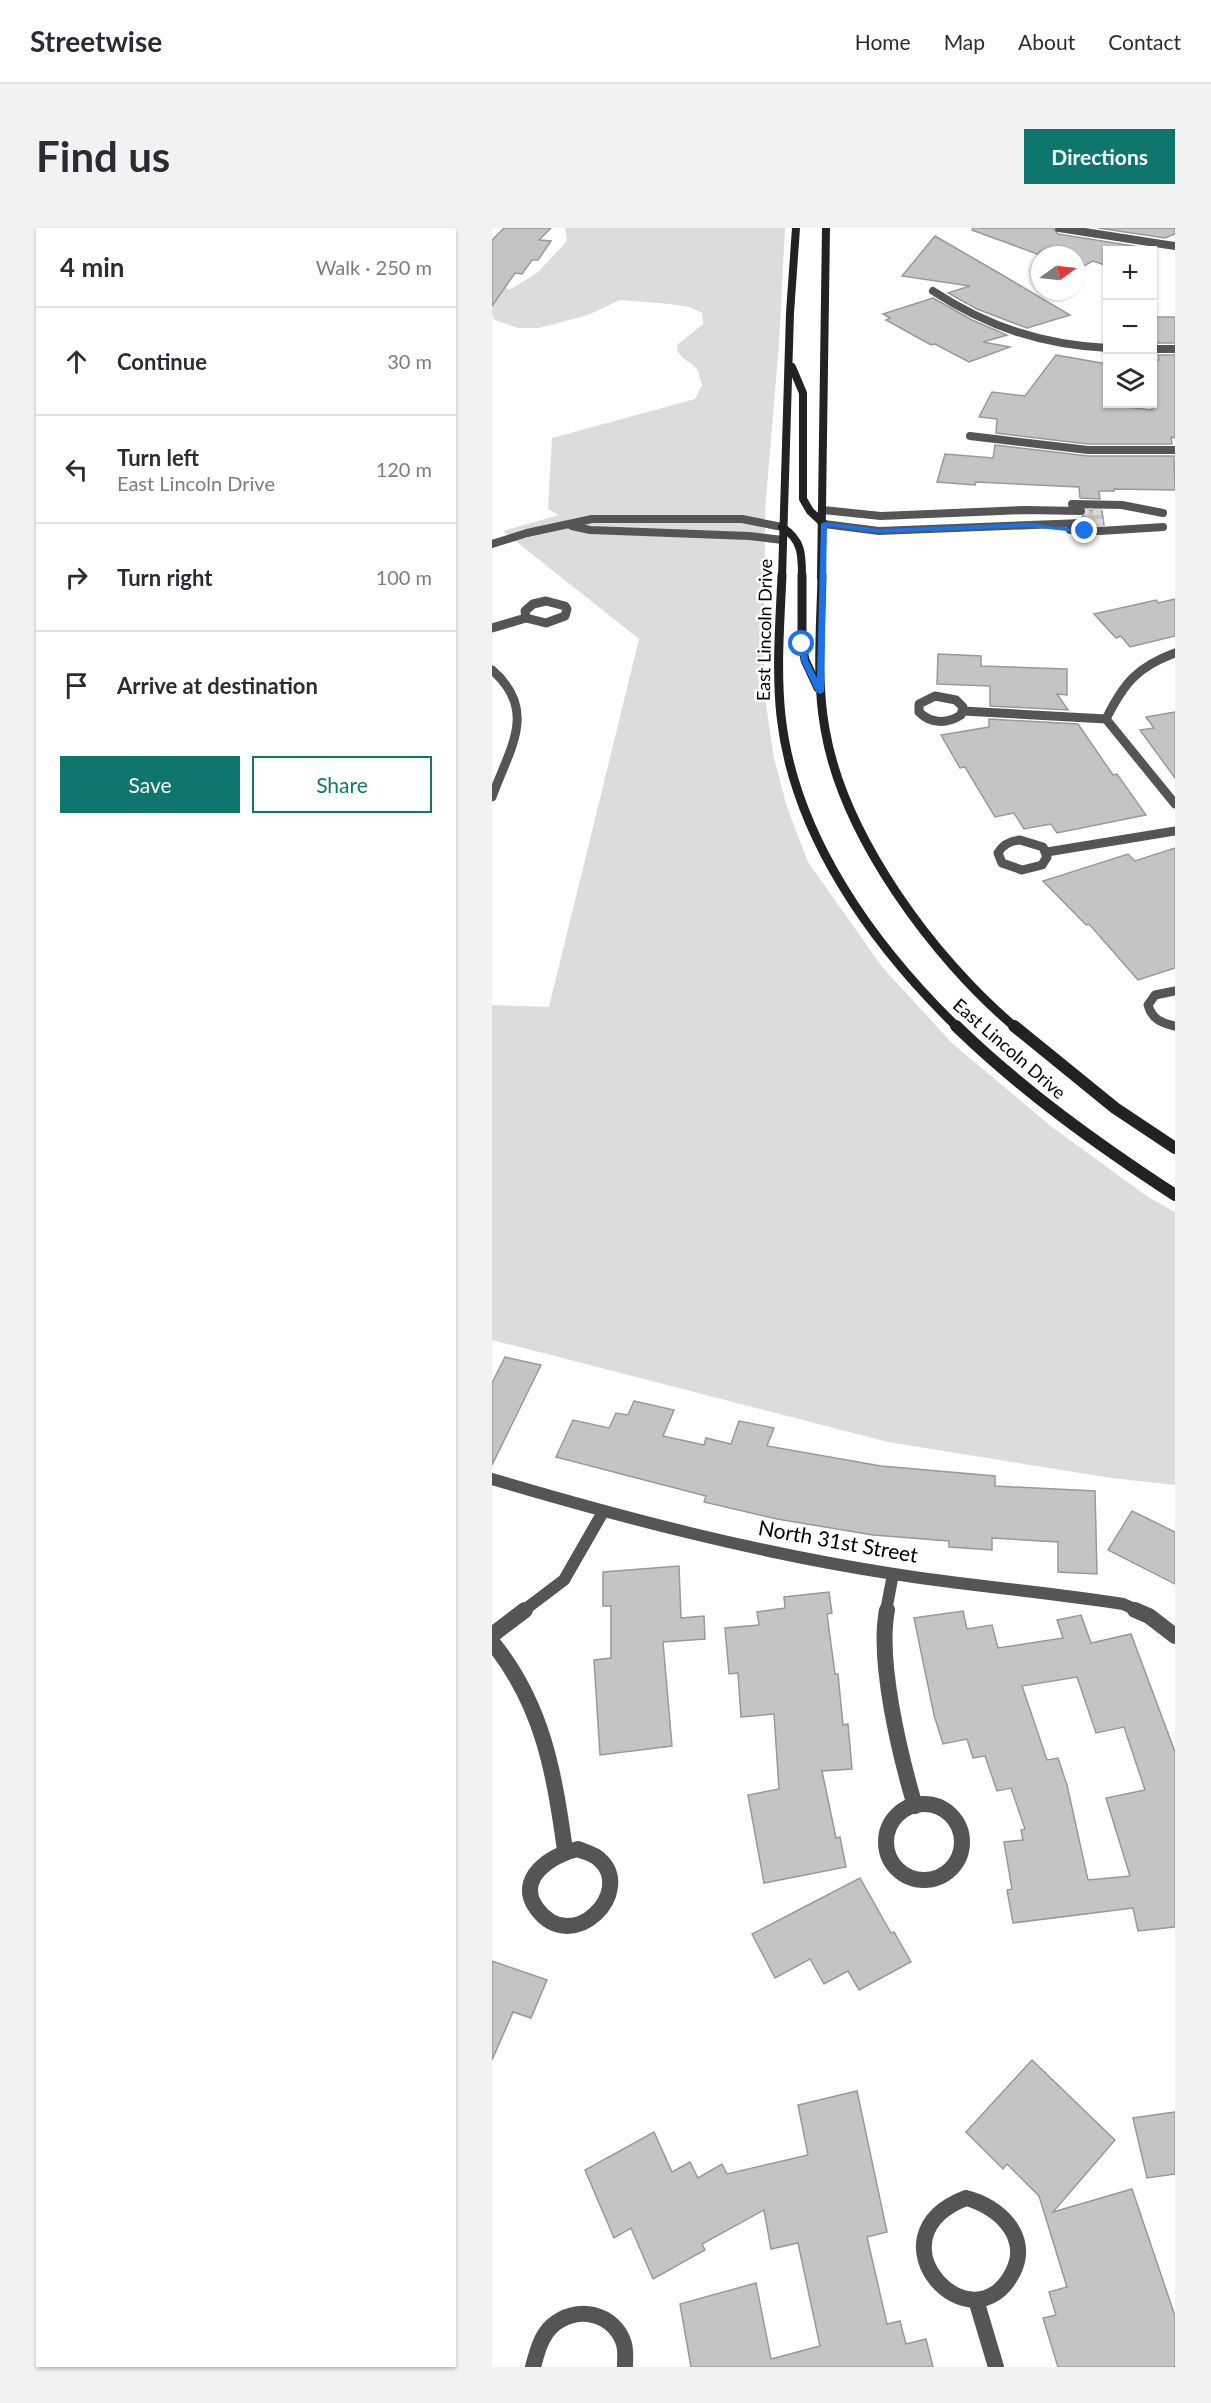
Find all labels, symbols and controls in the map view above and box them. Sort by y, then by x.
text: Streetwise [30,24,162,58]
text: Home [855,29,911,54]
text: Map [944,29,985,54]
text: About [1018,29,1075,54]
text: Contact [1108,29,1181,54]
button: Directions [1024,129,1175,184]
text: Find us [36,131,170,181]
north arrow [1031,246,1085,300]
map controls [1103,246,1157,408]
button: + [1103,246,1157,300]
text: 4 min [60,251,124,283]
text: Walk · 250 m [316,255,432,279]
button: − [1103,300,1157,354]
icon: ahead [60,345,93,378]
text: Continue [117,348,207,375]
text: 30 m [387,349,432,373]
button: layers [1103,354,1157,408]
text: Turn left [117,444,199,471]
icon: left [60,453,93,486]
text: 120 m [376,457,432,481]
text: East Lincoln Drive [117,471,275,495]
route end [1071,517,1097,543]
street label: East Lincoln Drive [752,559,776,701]
icon: right [60,561,93,594]
text: Turn right [117,564,212,591]
text: 100 m [376,565,432,589]
route start [788,630,814,656]
icon: arrive [60,669,93,702]
text: Arrive at destination [117,672,318,699]
button: Save [60,756,240,813]
button: Share [252,756,432,813]
street label: East Lincoln Drive [949,993,1071,1103]
street label: North 31st Street [757,1514,920,1567]

